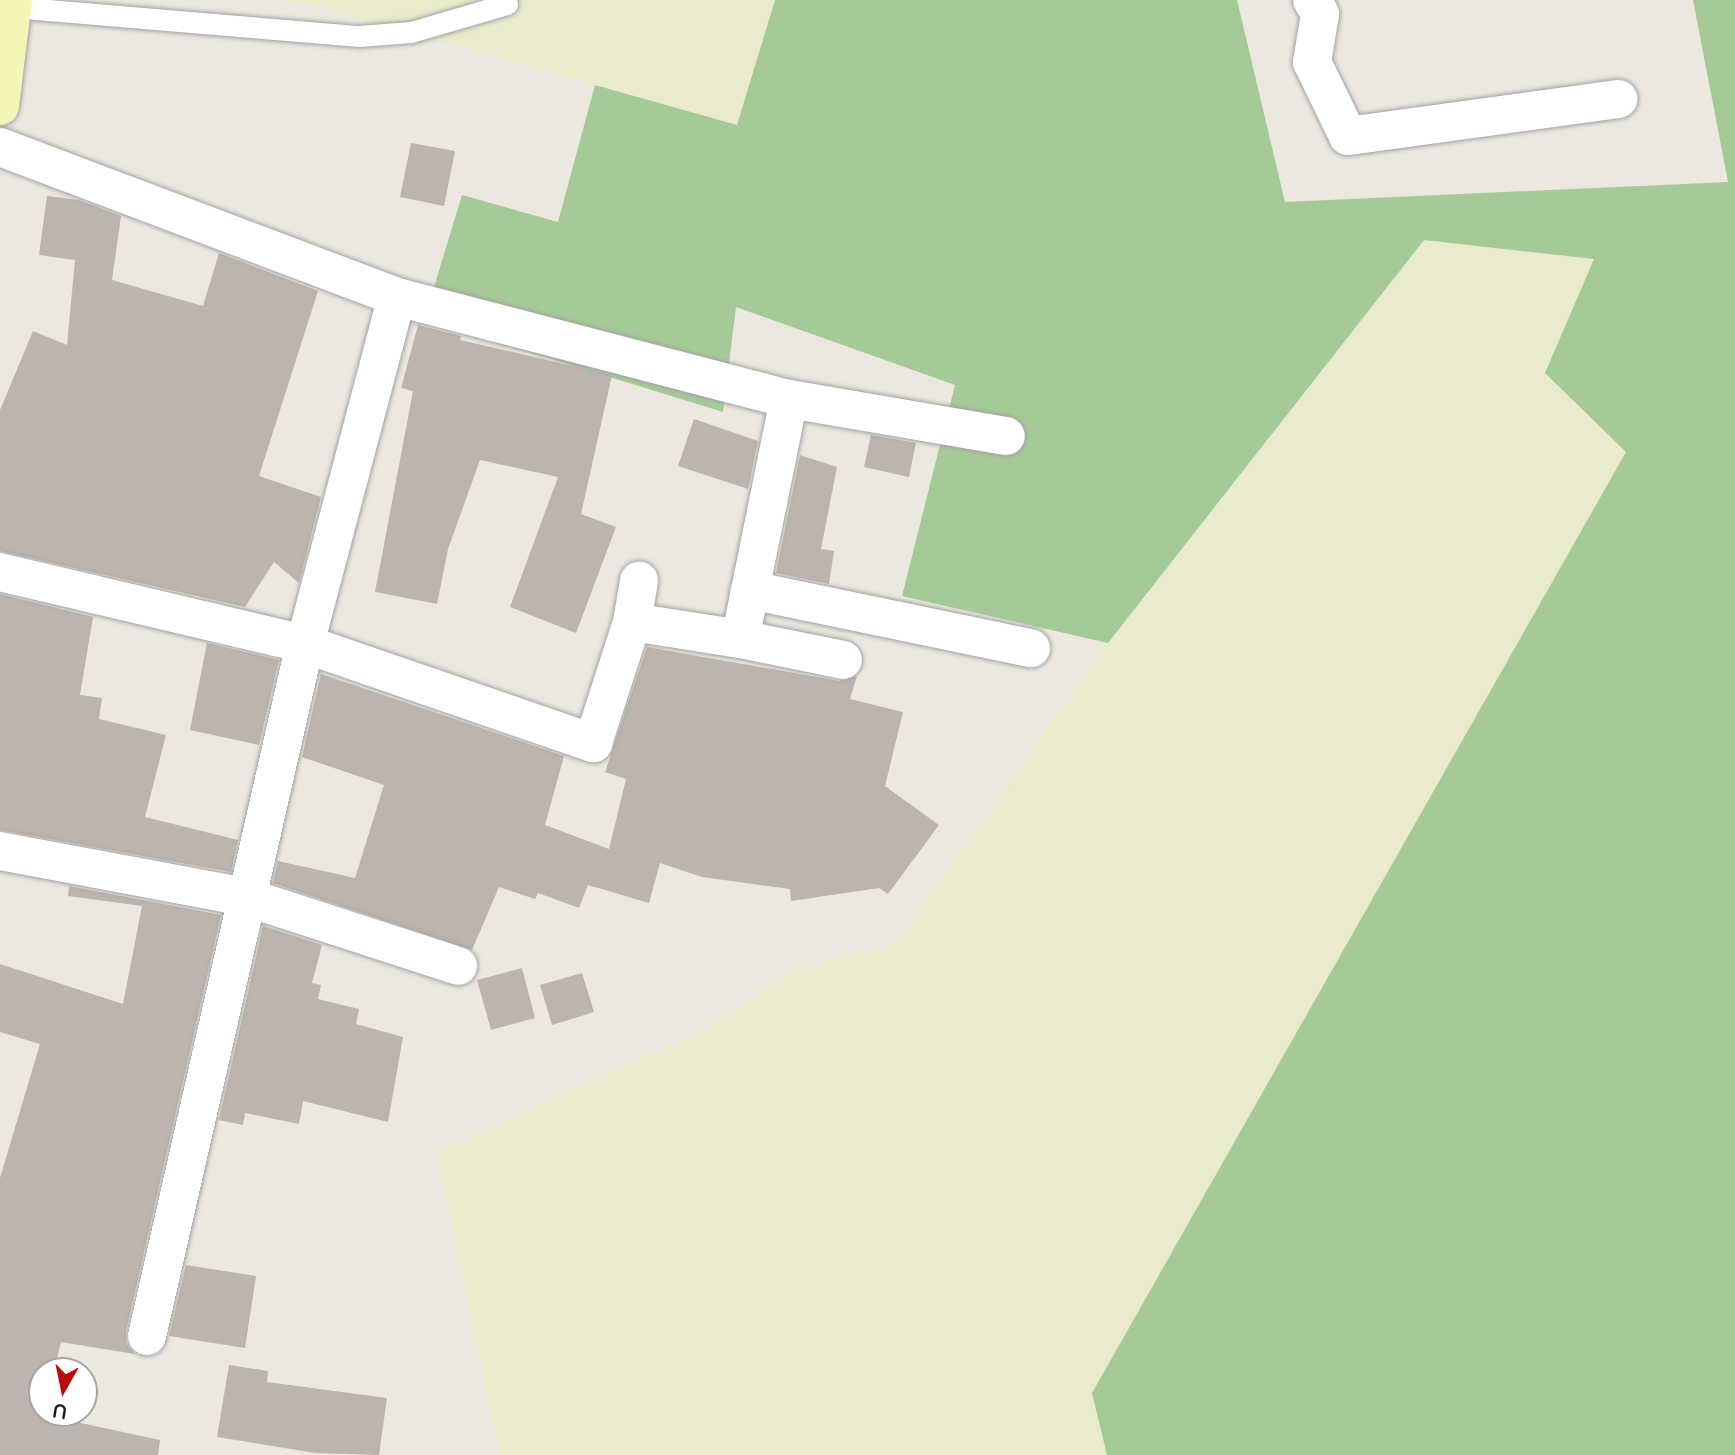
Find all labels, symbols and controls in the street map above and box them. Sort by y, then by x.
north arrow [28,1357,98,1427]
text: U [51,1399,69,1423]

